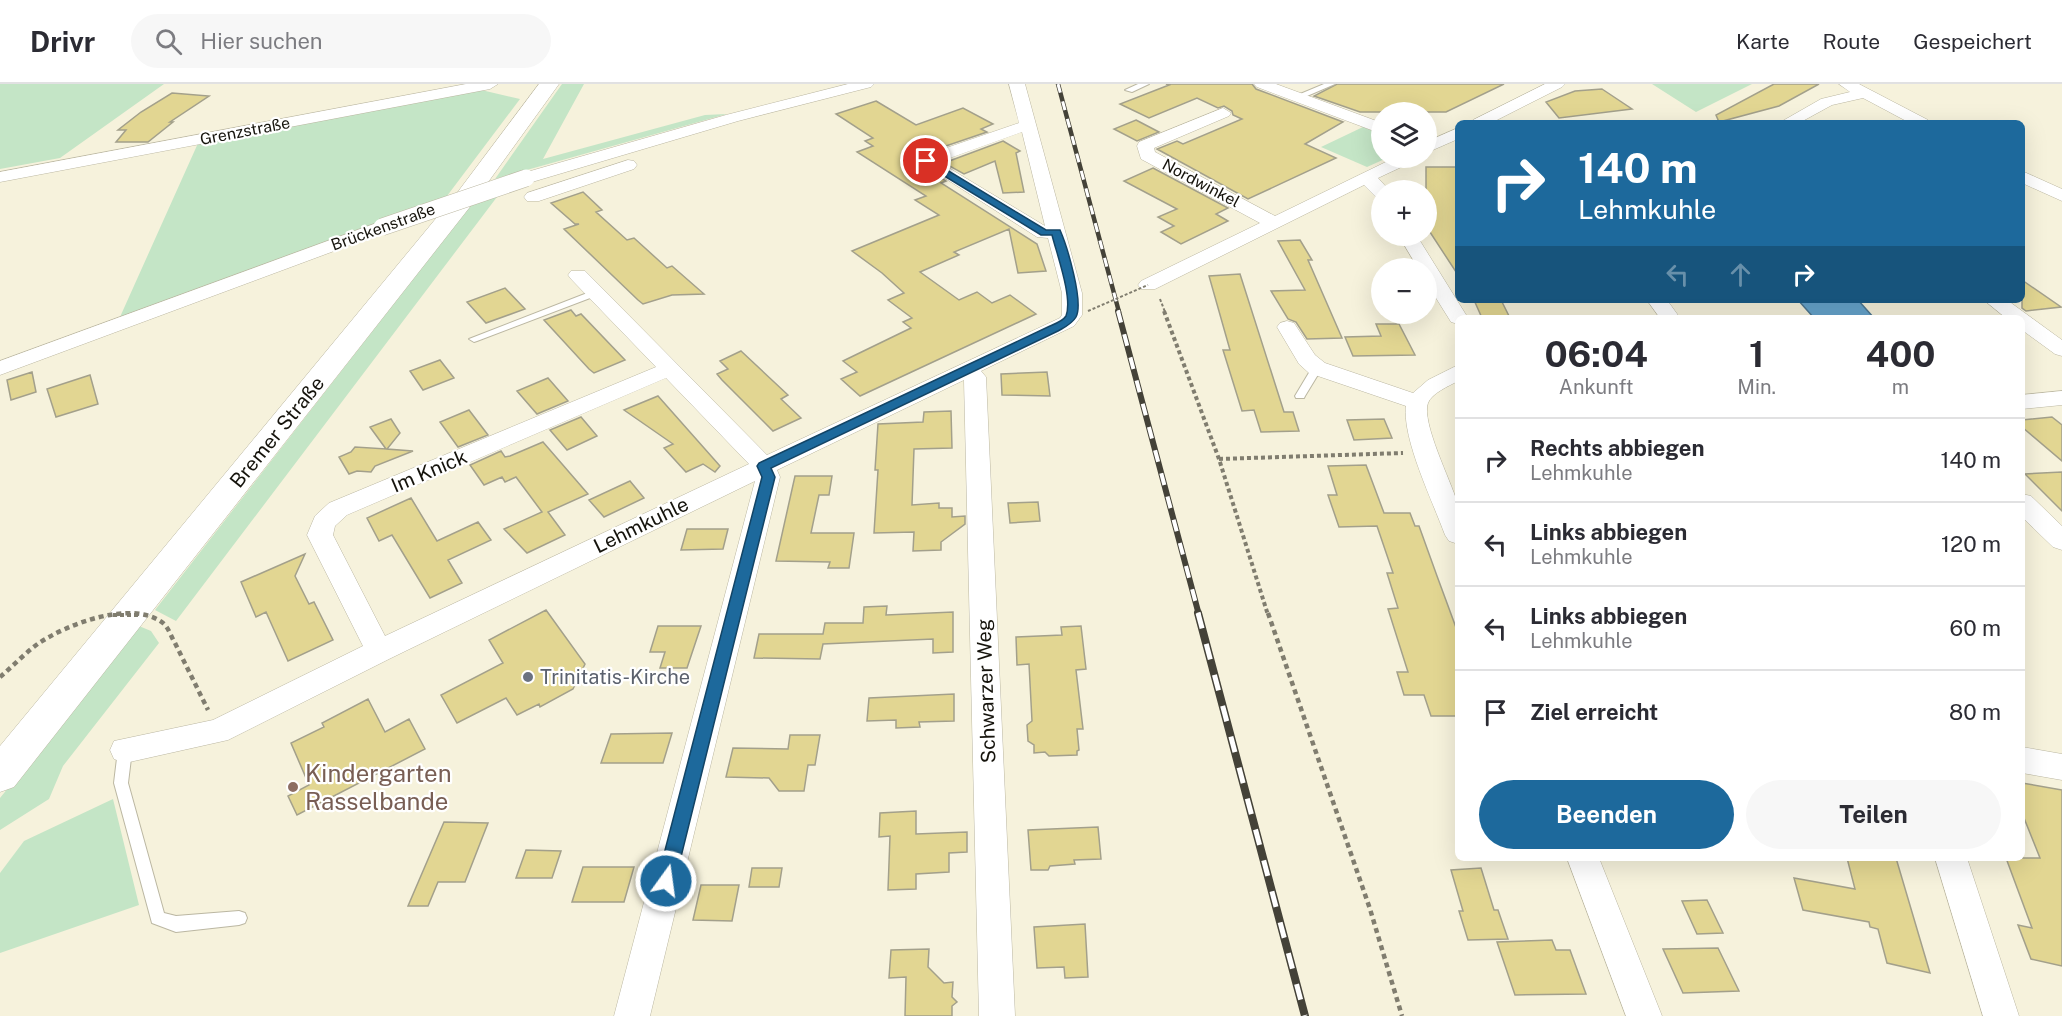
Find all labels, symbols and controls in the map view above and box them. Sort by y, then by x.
search box [131,14,551,68]
text: Drivr [30,25,95,58]
icon: search [152,25,185,58]
text: Hier suchen [200,28,323,54]
text: Karte [1736,29,1790,54]
text: Route [1823,29,1880,54]
text: Gespeichert [1913,29,2032,54]
map controls [1371,102,1437,324]
button: layers [1371,102,1437,168]
street label: Grenzstraße [198,113,292,149]
pin [900,135,951,186]
text: 140 m [1578,143,1698,192]
icon: arrive [909,144,942,177]
icon: right [1479,144,1557,222]
street label: Nordwinkel [1159,155,1243,211]
button: + [1371,180,1437,246]
text: Lehmkuhle [1578,193,1716,225]
street label: Brückenstraße [328,199,438,255]
button: − [1371,258,1437,324]
icon: left [1661,258,1694,291]
icon: ahead [1724,258,1757,291]
icon: right [1787,258,1820,291]
text: 06:04 [1544,333,1648,375]
text: 1 [1749,333,1764,375]
text: 400 [1866,333,1935,375]
street label: Bremer Straße [225,372,329,492]
text: Ankunft [1559,375,1634,399]
text: Min. [1737,375,1776,399]
text: m [1892,375,1909,399]
text: Rechts abbiegen [1530,435,1705,461]
street label: Im Knick [388,444,470,498]
icon: right [1479,444,1512,477]
text: 140 m [1940,447,2001,473]
text: Lehmkuhle [1530,461,1632,485]
street label: Lehmkuhle [590,492,692,558]
text: Links abbiegen [1530,519,1687,545]
icon: left [1479,528,1512,561]
text: 120 m [1941,531,2001,557]
text: Lehmkuhle [1530,545,1632,569]
text: Links abbiegen [1530,603,1687,629]
icon: left [1479,612,1512,645]
text: 60 m [1950,615,2001,641]
street label: Schwarzer Weg [971,618,1001,764]
text: Lehmkuhle [1530,629,1632,653]
place label: Trinitatis-Kirche [540,665,690,689]
marker: Trinitatis-Kirche [521,670,535,684]
icon: arrive [1479,696,1512,729]
text: Ziel erreicht [1530,699,1658,725]
text: 80 m [1949,699,2001,725]
place label: Kindergarten Rasselbande [305,759,452,815]
marker: Kindergarten Rasselbande [286,780,300,794]
button: Beenden [1479,780,1734,849]
button: Teilen [1746,780,2001,849]
position arrow [634,849,698,913]

